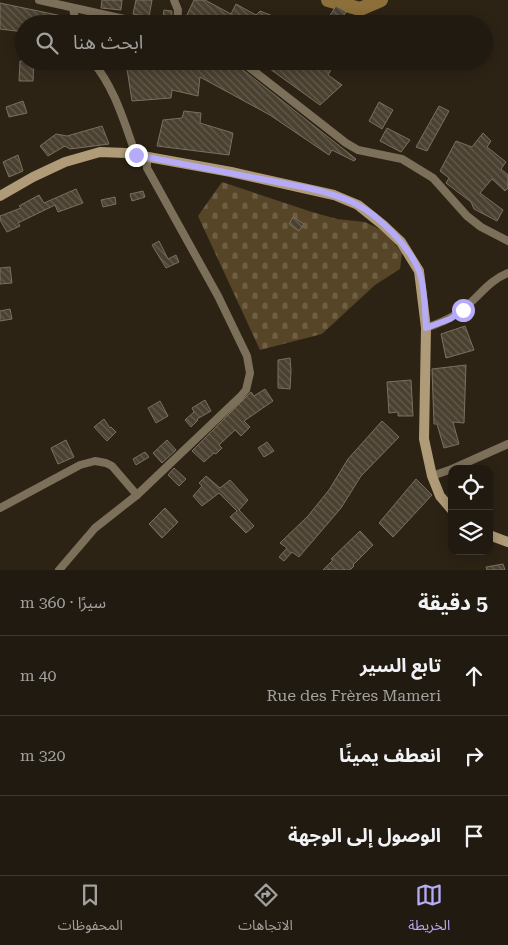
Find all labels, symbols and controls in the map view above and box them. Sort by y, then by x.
search box [15,15,493,70]
icon: search [33,29,61,57]
text: ابحث هنا [73,31,143,54]
route end [125,144,148,167]
route start [452,299,475,322]
map controls [448,465,493,555]
button: locate [448,465,493,510]
button: layers [448,510,493,555]
text: 5 دقيقة [418,591,488,615]
text: سيرًا · 360 m [20,593,106,612]
text: تابع السير [360,654,441,677]
icon: ahead [460,662,488,690]
text: 40 m [20,666,57,685]
text: Rue des Frères Mameri [266,686,441,705]
icon: right [460,742,488,770]
text: انعطف يمينًا [339,744,441,767]
text: 320 m [20,746,66,765]
icon: arrive [460,822,488,850]
text: الوصول إلى الوجهة [288,824,441,847]
tab: المحفوظات [58,881,123,940]
tab: الاتجاهات [238,881,293,940]
tab: الخريطة [408,881,450,940]

